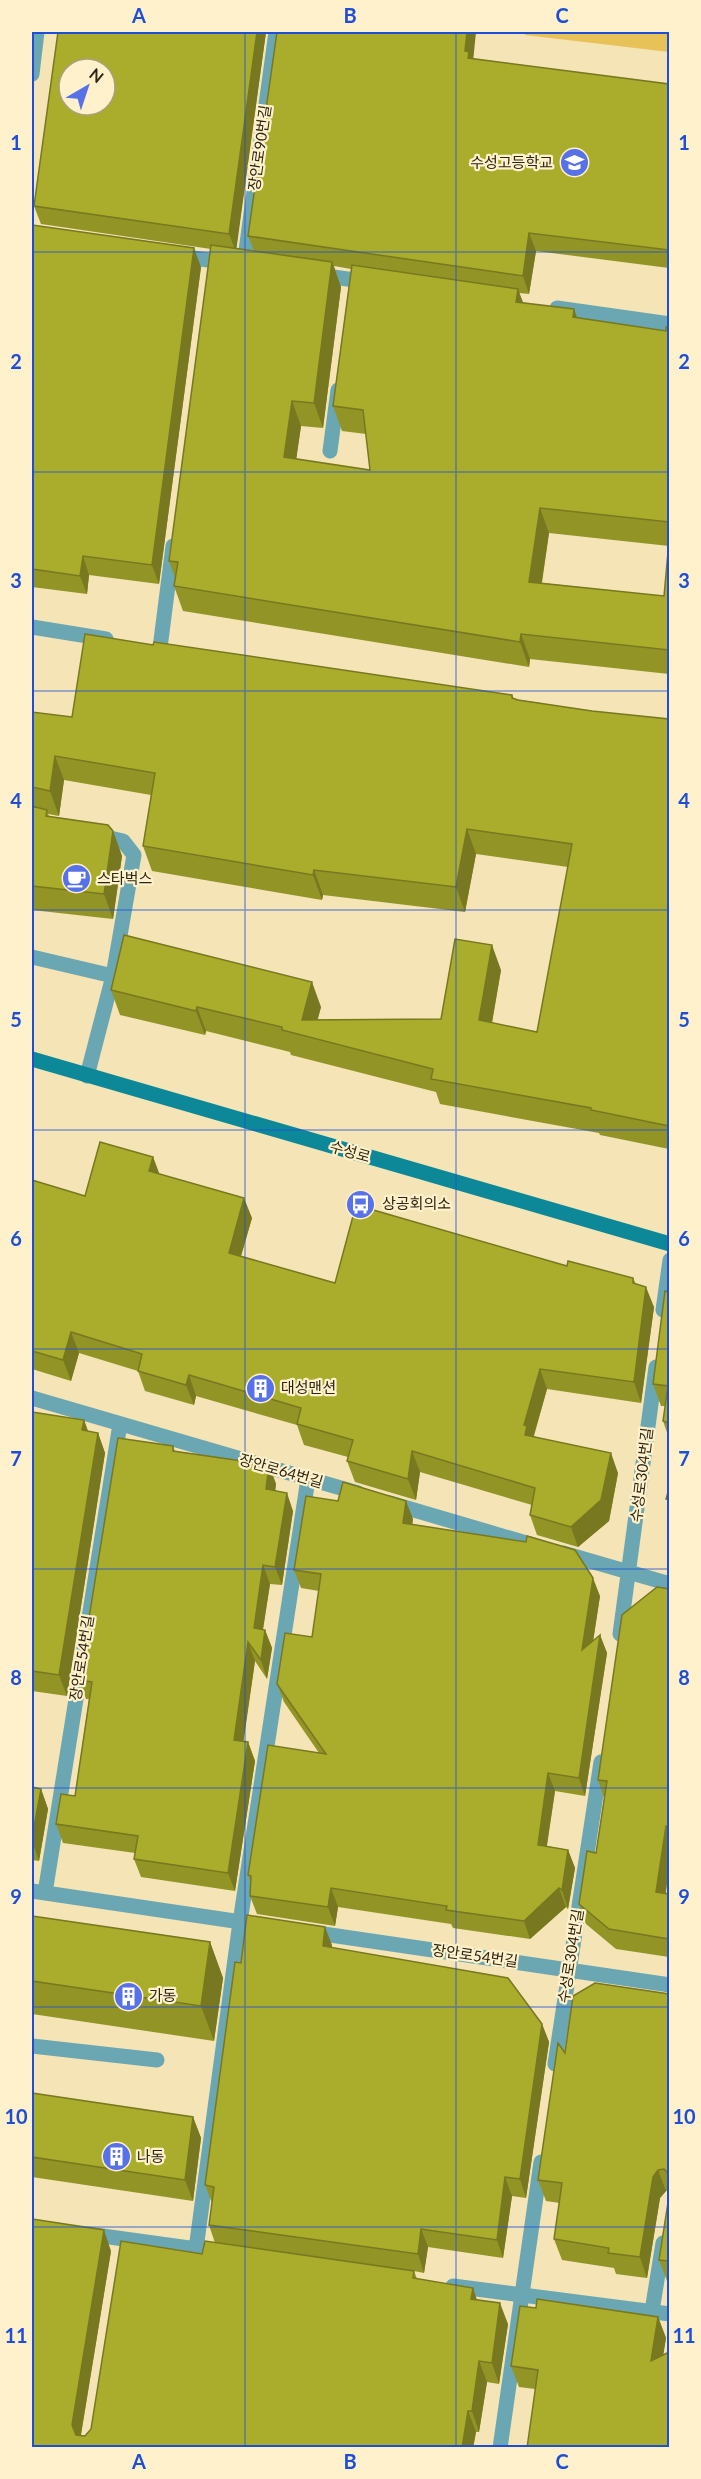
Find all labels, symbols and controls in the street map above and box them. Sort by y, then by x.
text: A [131,3,146,27]
text: B [343,3,357,27]
text: C [555,3,569,27]
north arrow [57,57,117,117]
text: N [86,64,108,86]
street label: 장안로90번길 [244,104,274,192]
text: 1 [10,130,22,154]
text: 1 [678,130,690,154]
school or university icon: 수성고등학교 [558,147,590,179]
place label: 수성고등학교 [470,153,553,171]
text: 2 [10,349,22,373]
text: 2 [678,349,690,373]
text: 3 [10,568,22,592]
text: 3 [678,568,690,592]
text: 4 [10,788,22,812]
text: 4 [678,788,690,812]
cafe icon: 스타벅스 [60,863,92,895]
place label: 스타벅스 [97,869,152,887]
text: 5 [10,1007,22,1031]
text: 5 [678,1007,690,1031]
street label: 수성로 [328,1137,373,1165]
bus stop icon: 상공회의소 [345,1188,377,1220]
place label: 상공회의소 [382,1194,451,1212]
text: 6 [10,1226,22,1250]
text: 6 [678,1226,690,1250]
building icon: 대성맨션 [244,1372,276,1404]
place label: 대성맨션 [281,1378,336,1396]
street label: 수성로304번길 [626,1427,656,1523]
text: 7 [10,1446,22,1470]
text: 7 [678,1446,690,1470]
street label: 장안로64번길 [237,1449,325,1491]
street label: 장안로54번길 [65,1614,97,1702]
text: 8 [10,1665,22,1689]
text: 8 [678,1665,690,1689]
text: 9 [10,1884,22,1908]
text: 9 [678,1884,690,1908]
street label: 수성로304번길 [554,1907,586,2004]
street label: 장안로54번길 [431,1940,519,1970]
building icon: 가동 [112,1980,144,2012]
place label: 가동 [149,1986,177,2004]
text: 10 [4,2104,28,2128]
text: 10 [672,2104,696,2128]
building icon: 나동 [100,2141,132,2173]
place label: 나동 [137,2147,165,2165]
text: 11 [4,2323,28,2347]
text: 11 [672,2323,696,2347]
text: A [131,2449,146,2473]
text: B [343,2449,357,2473]
text: C [555,2449,569,2473]

